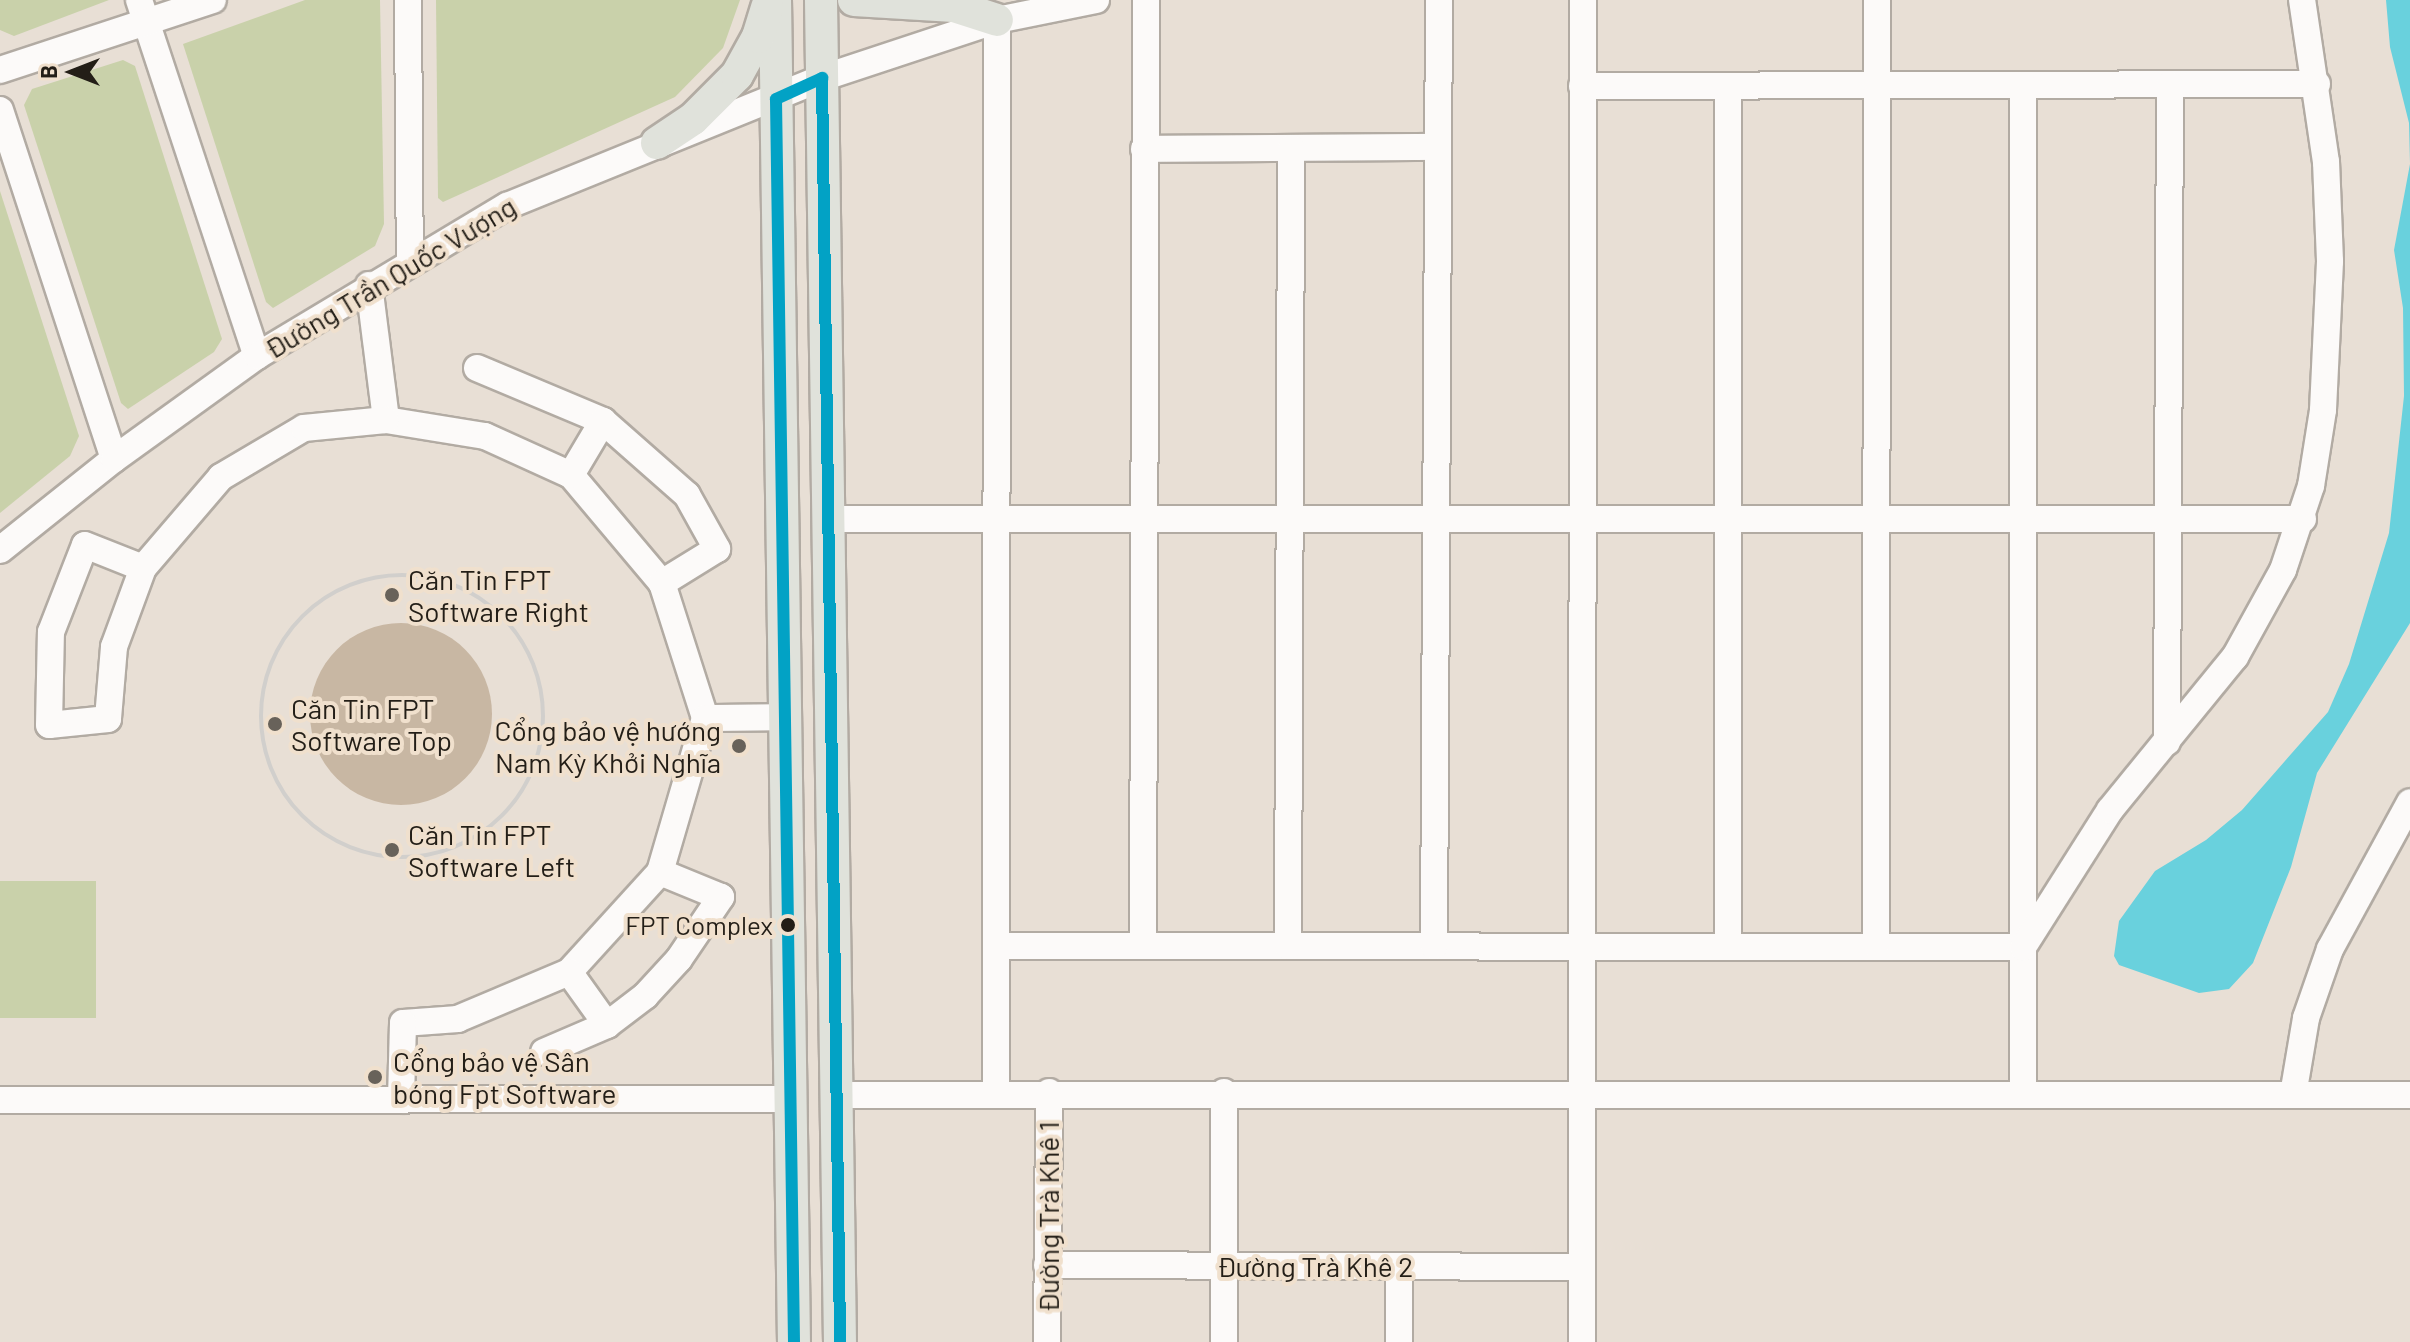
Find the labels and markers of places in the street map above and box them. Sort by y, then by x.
place label: Căn Tin FPT Software Right [408,562,589,628]
marker: Căn Tin FPT Software Right [383,586,401,604]
place label: Căn Tin FPT Software Top [291,691,452,757]
place label: Cổng bảo vệ hướng Nam Kỳ Khởi Nghĩa [495,713,721,779]
marker: Căn Tin FPT Software Top [266,715,284,733]
marker: Cổng bảo vệ hướng Nam Kỳ Khởi Nghĩa [728,735,750,757]
place label: Căn Tin FPT Software Left [408,817,575,883]
marker: Căn Tin FPT Software Left [383,841,401,859]
place label: FPT Complex [625,909,773,941]
marker: FPT Complex [780,917,796,933]
place label: Cổng bảo vệ Sân bóng Fpt Software [393,1044,616,1110]
marker: Cổng bảo vệ Sân bóng Fpt Software [364,1066,386,1088]

